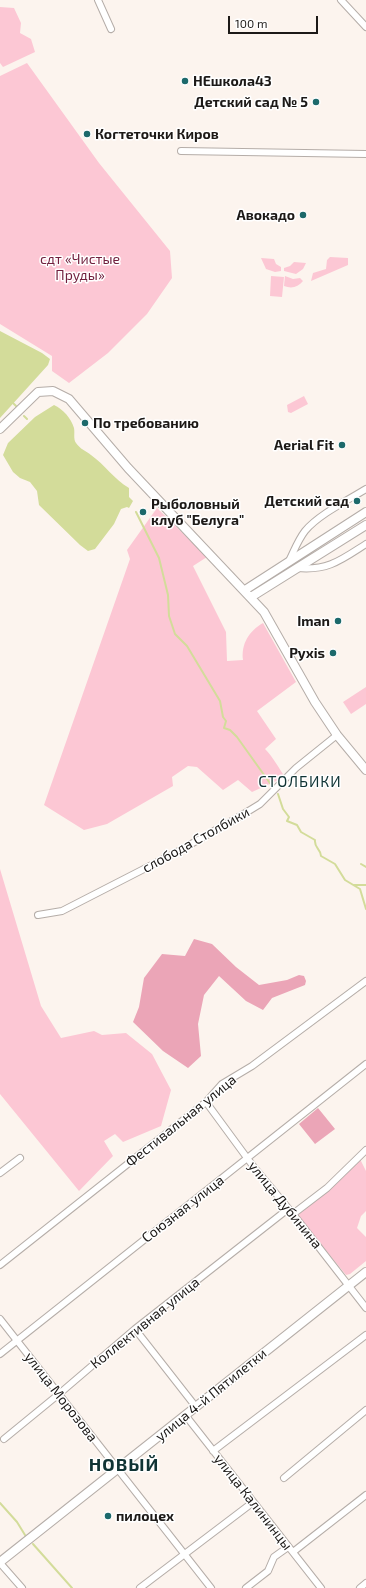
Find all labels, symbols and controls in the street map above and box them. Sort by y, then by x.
scale bar [230,8,320,34]
text: 100 m [235,16,267,30]
place label: НЕшкола43 [193,73,272,89]
marker: НЕшкола43 [180,76,190,86]
place label: Детский сад № 5 [194,94,308,110]
marker: Детский сад № 5 [311,97,321,107]
place label: Когтеточки Киров [95,126,219,142]
marker: Когтеточки Киров [82,129,92,139]
place label: Авокадо [237,207,295,223]
marker: Авокадо [298,210,308,220]
park label: сдт «Чистые Пруды» [40,251,120,284]
place label: По требованию [93,415,199,431]
marker: По требованию [80,418,90,428]
place label: Aerial Fit [274,437,334,453]
marker: Aerial Fit [337,440,347,450]
place label: Детский сад [265,493,349,509]
place label: Рыболовный клуб "Белуга" [151,496,244,528]
marker: Детский сад [352,496,362,506]
marker: Рыболовный клуб "Белуга" [138,507,148,517]
place label: Iman [297,613,330,629]
marker: Iman [333,616,343,626]
place label: Pyxis [289,645,325,661]
marker: Pyxis [328,648,338,658]
district label: СТОЛБИКИ [258,773,342,791]
street label: слобода Столбики [139,804,253,876]
street label: Фестивальная улица [122,1071,240,1171]
street label: улица Дубинина [245,1158,325,1252]
street label: Союзная улица [139,1172,227,1246]
street label: Коллективная улица [87,1274,203,1372]
street label: улица 4-й Пятилетки [152,1345,270,1445]
street label: улица Морозова [21,1349,101,1445]
street label: улица Калининцы [210,1451,296,1553]
district label: НОВЫЙ [89,1454,159,1476]
place label: пилоцех [116,1508,174,1524]
marker: пилоцех [103,1511,113,1521]

